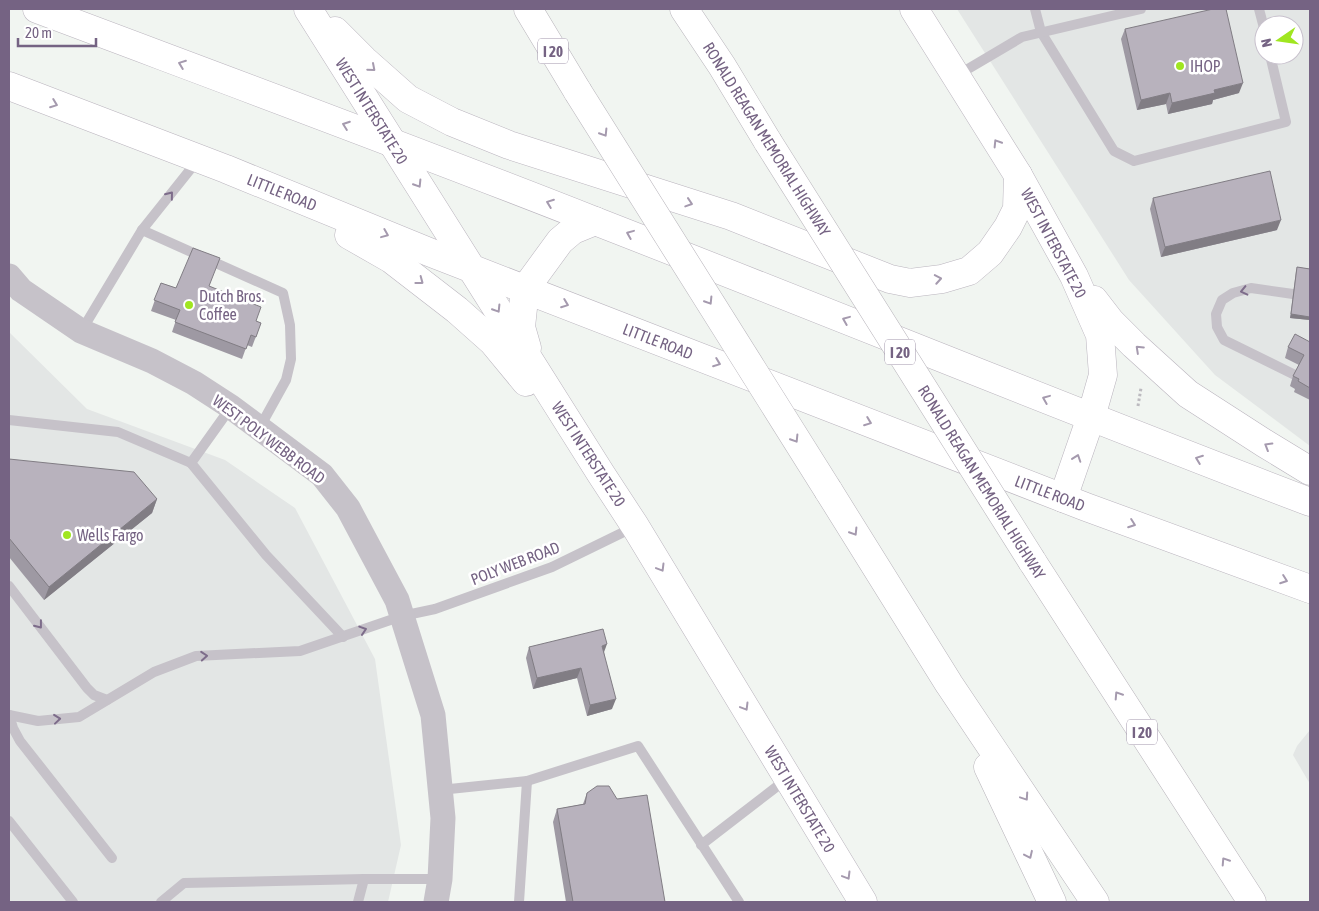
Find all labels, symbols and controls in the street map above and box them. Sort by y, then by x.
scale bar [18,15,95,47]
north arrow [1254,15,1304,65]
text: 20 m [25,24,52,41]
text: N [1258,37,1275,49]
road number: I 20 [538,38,568,64]
street label: RONALD REAGAN MEMORIAL HIGHWAY [700,39,835,240]
street label: WEST INTERSTATE 20 [332,55,412,167]
place label: IHOP [1190,57,1221,75]
one-way arrow [179,60,187,70]
marker: IHOP [1174,60,1186,72]
one-way arrow [367,62,376,71]
one-way arrow [49,98,58,108]
one-way arrow [342,121,350,131]
one-way arrow [598,128,608,137]
one-way arrow [994,139,1004,148]
street label: LITTLE ROAD [245,170,319,214]
one-way arrow [411,178,421,187]
street label: WEST INTERSTATE 20 [1018,185,1090,301]
one-way arrow [165,191,174,200]
one-way arrow [685,197,693,207]
one-way arrow [546,199,555,209]
one-way arrow [380,228,388,238]
one-way arrow [626,230,635,241]
one-way arrow [414,275,423,283]
one-way arrow [933,275,942,285]
one-way arrow [1240,285,1249,295]
place label: Dutch Bros. Coffee [199,287,264,323]
one-way arrow [703,295,712,304]
one-way arrow [560,298,569,308]
marker: Dutch Bros. Coffee [183,299,195,311]
one-way arrow [490,304,500,313]
one-way arrow [842,316,851,326]
street label: LITTLE ROAD [620,319,696,363]
road number: I 20 [885,340,915,364]
one-way arrow [1135,346,1144,355]
one-way arrow [712,357,720,367]
street label: RONALD REAGAN MEMORIAL HIGHWAY [915,382,1050,583]
street label: WEST POLY WEBB ROAD [209,391,329,487]
one-way arrow [1042,395,1051,406]
street label: WEST INTERSTATE 20 [548,398,630,510]
one-way arrow [863,416,872,426]
one-way arrow [789,433,799,442]
one-way arrow [1265,443,1274,453]
one-way arrow [1072,454,1082,463]
one-way arrow [1195,455,1204,466]
street label: LITTLE ROAD [1012,471,1088,515]
one-way arrow [1127,518,1135,528]
place label: Wells Fargo [77,526,144,545]
one-way arrow [847,526,857,535]
marker: Wells Fargo [61,529,73,541]
street label: POLY WEB ROAD [468,538,562,588]
one-way arrow [654,563,664,572]
one-way arrow [1280,574,1288,584]
one-way arrow [33,619,41,628]
one-way arrow [358,626,366,636]
one-way arrow [200,650,208,661]
one-way arrow [1115,692,1124,701]
one-way arrow [738,702,748,711]
one-way arrow [53,714,61,725]
road number: I 20 [1127,720,1157,744]
street label: WEST INTERSTATE 20 [761,742,839,856]
one-way arrow [1019,792,1028,801]
one-way arrow [1023,850,1034,859]
one-way arrow [1222,858,1232,867]
one-way arrow [841,870,851,879]

